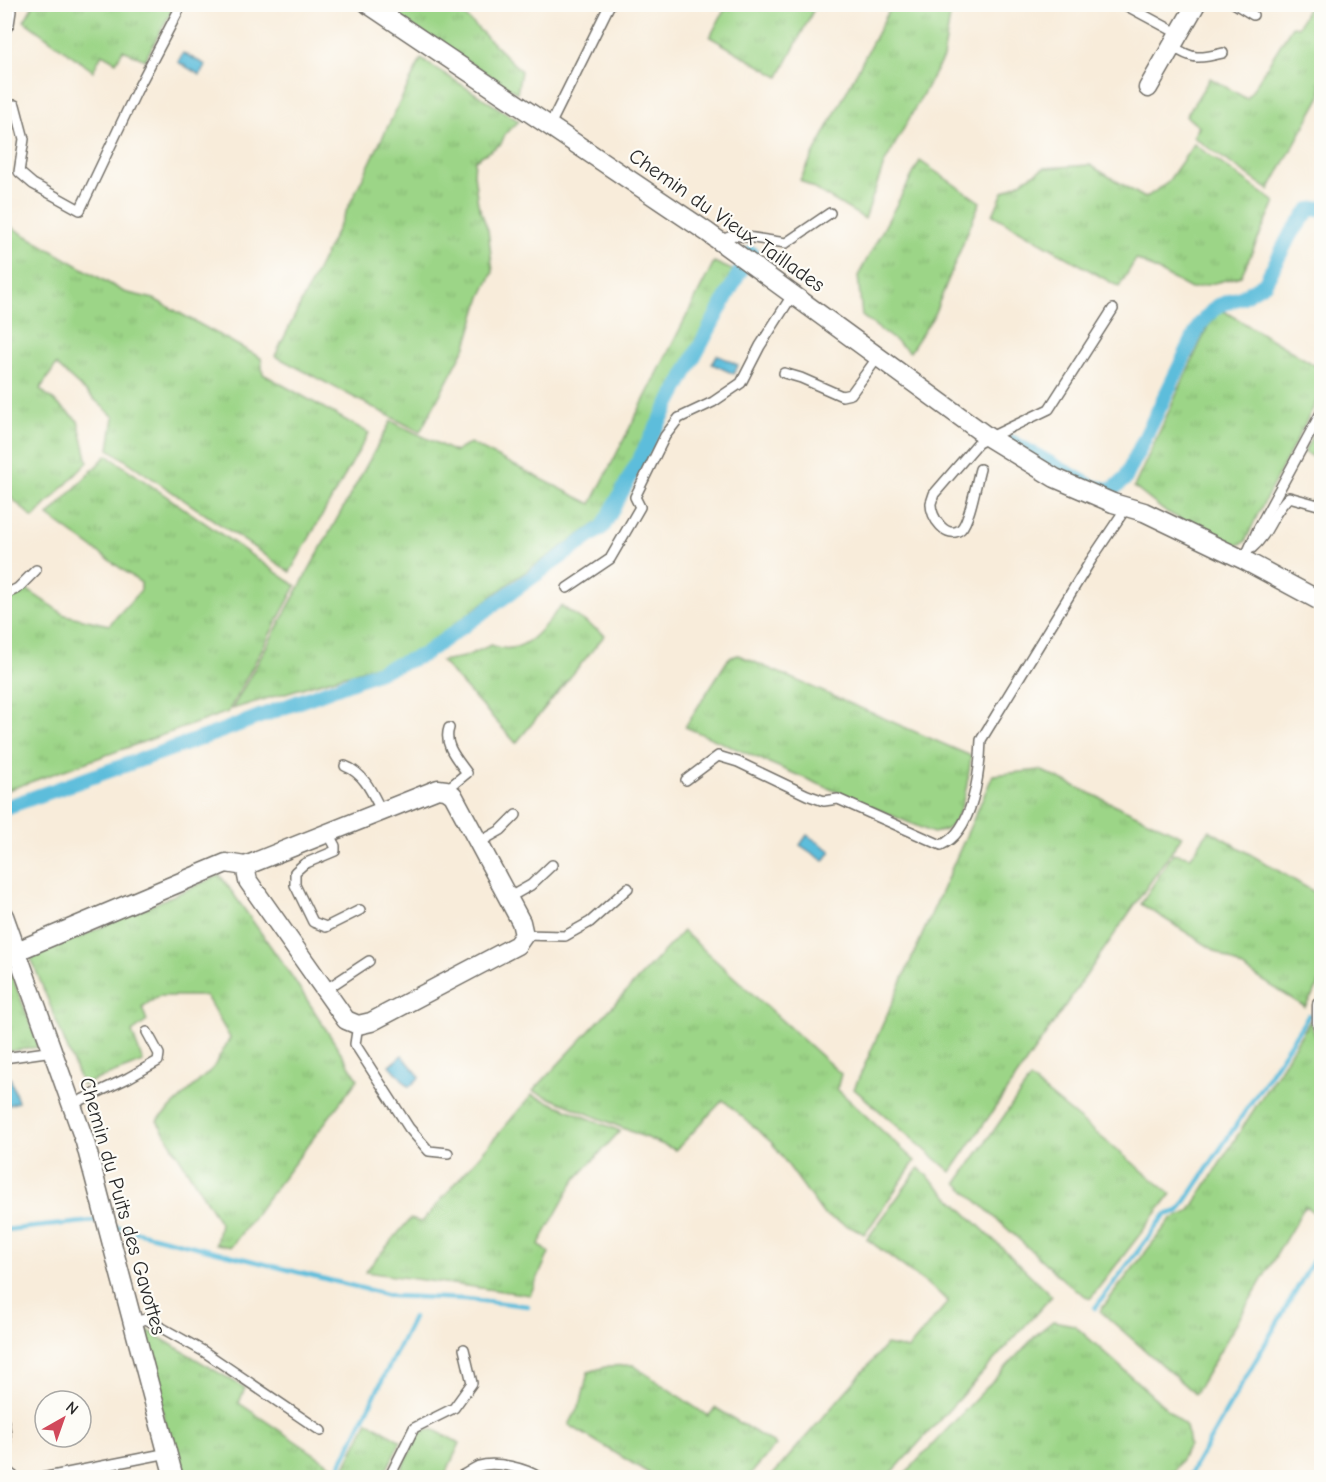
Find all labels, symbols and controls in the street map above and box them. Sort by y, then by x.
street label: Chemin du Vieux Taillades [624,143,830,297]
street label: Chemin du Puits des Gavottes [75,1075,171,1337]
north arrow [33,1389,93,1449]
text: N [62,1398,82,1419]

